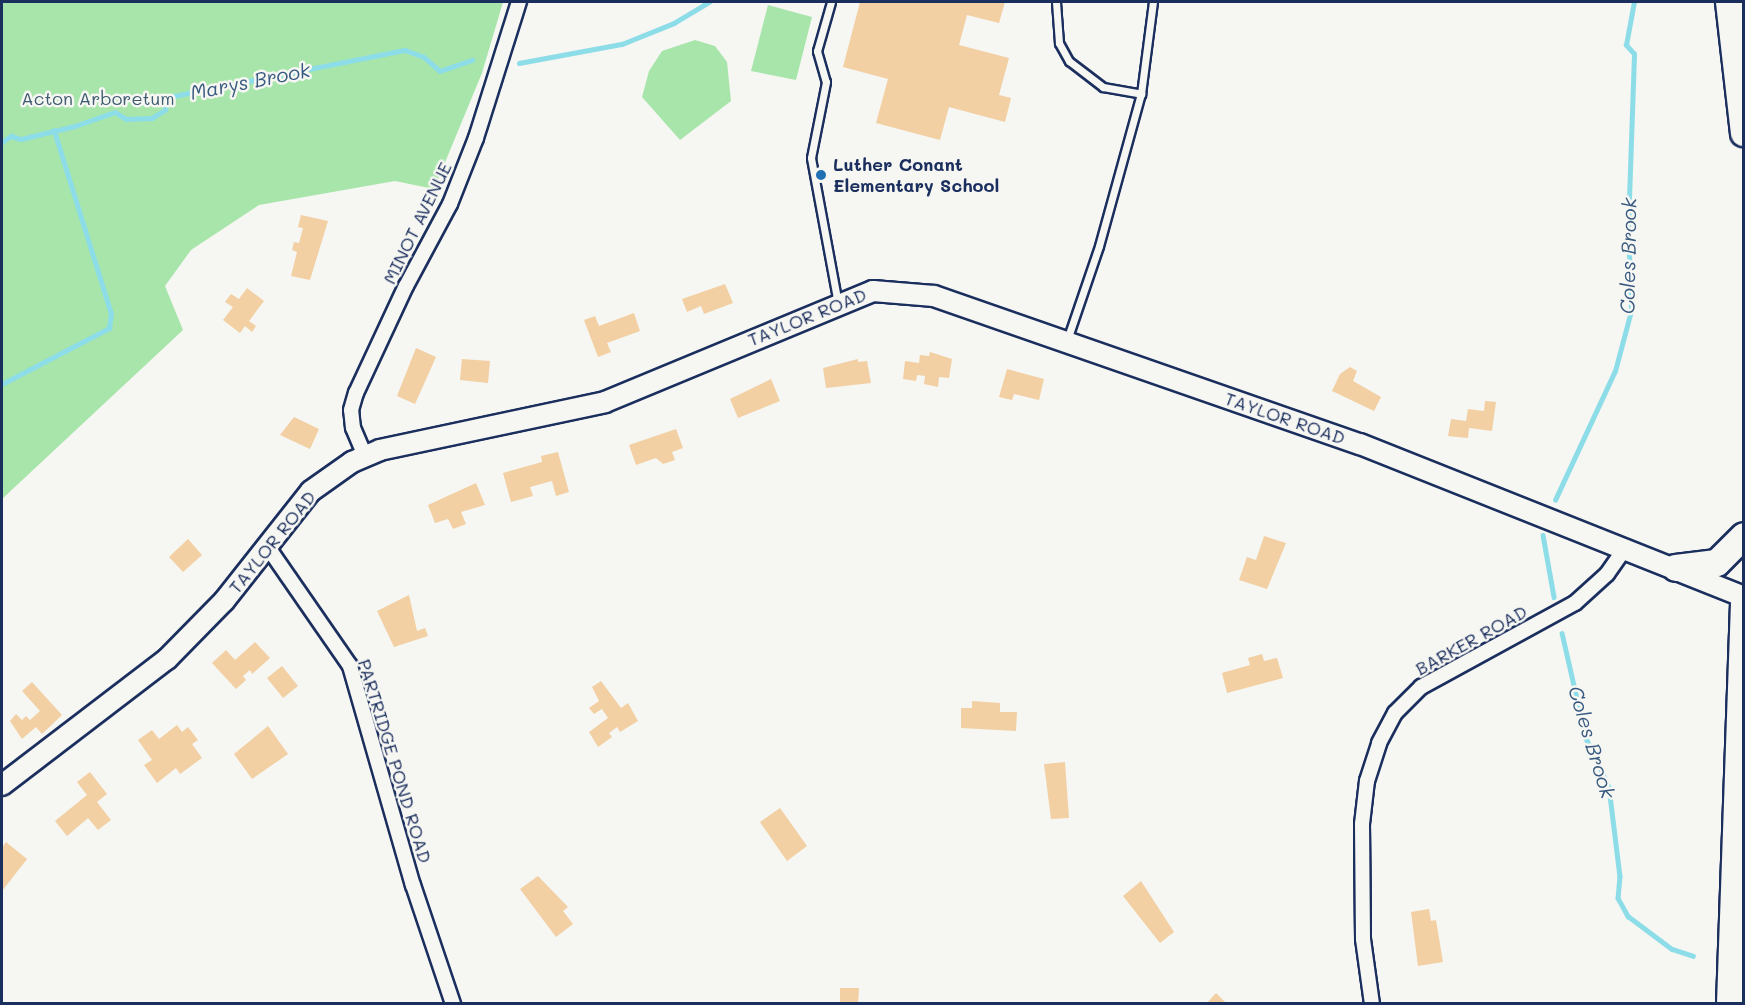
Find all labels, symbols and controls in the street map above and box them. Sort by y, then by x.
water label: Marys Brook [188,58,312,104]
park label: Acton Arboretum [21,87,175,109]
place label: Luther Conant Elementary School [833,154,999,196]
street label: MINOT AVENUE [378,159,456,287]
marker: Luther Conant Elementary School [814,168,828,182]
water label: Coles Brook [1615,198,1641,314]
street label: TAYLOR ROAD [745,283,869,351]
street label: TAYLOR ROAD [1222,387,1348,449]
street label: TAYLOR ROAD [224,486,320,598]
street label: BARKER ROAD [1411,600,1531,680]
street label: PARTRIDGE POND ROAD [354,656,436,866]
water label: Coles Brook [1563,683,1621,801]

